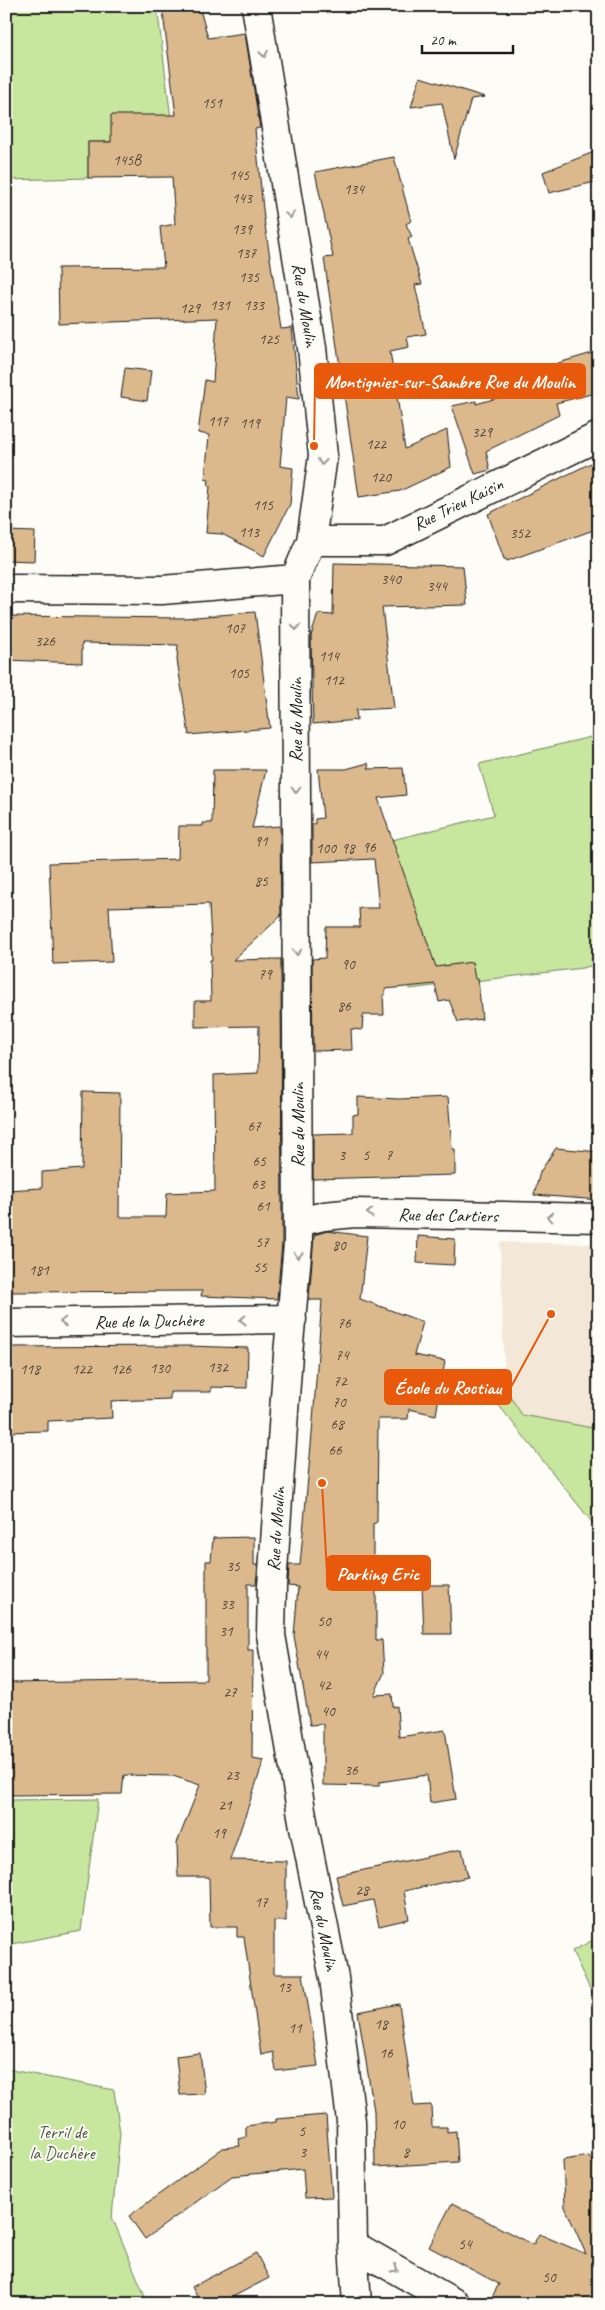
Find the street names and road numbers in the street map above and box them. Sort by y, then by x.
street label: Rue du Moulin [288,262,323,349]
street label: Rue Trieu Kaisin [409,472,507,535]
street label: Rue du Moulin [285,677,307,762]
street label: Rue du Moulin [287,1082,309,1167]
street label: Rue des Cartiers [398,1203,500,1227]
street label: Rue de la Duchère [94,1309,205,1333]
street label: Rue du Moulin [262,1485,290,1572]
street label: Rue du Moulin [305,1885,343,1973]

